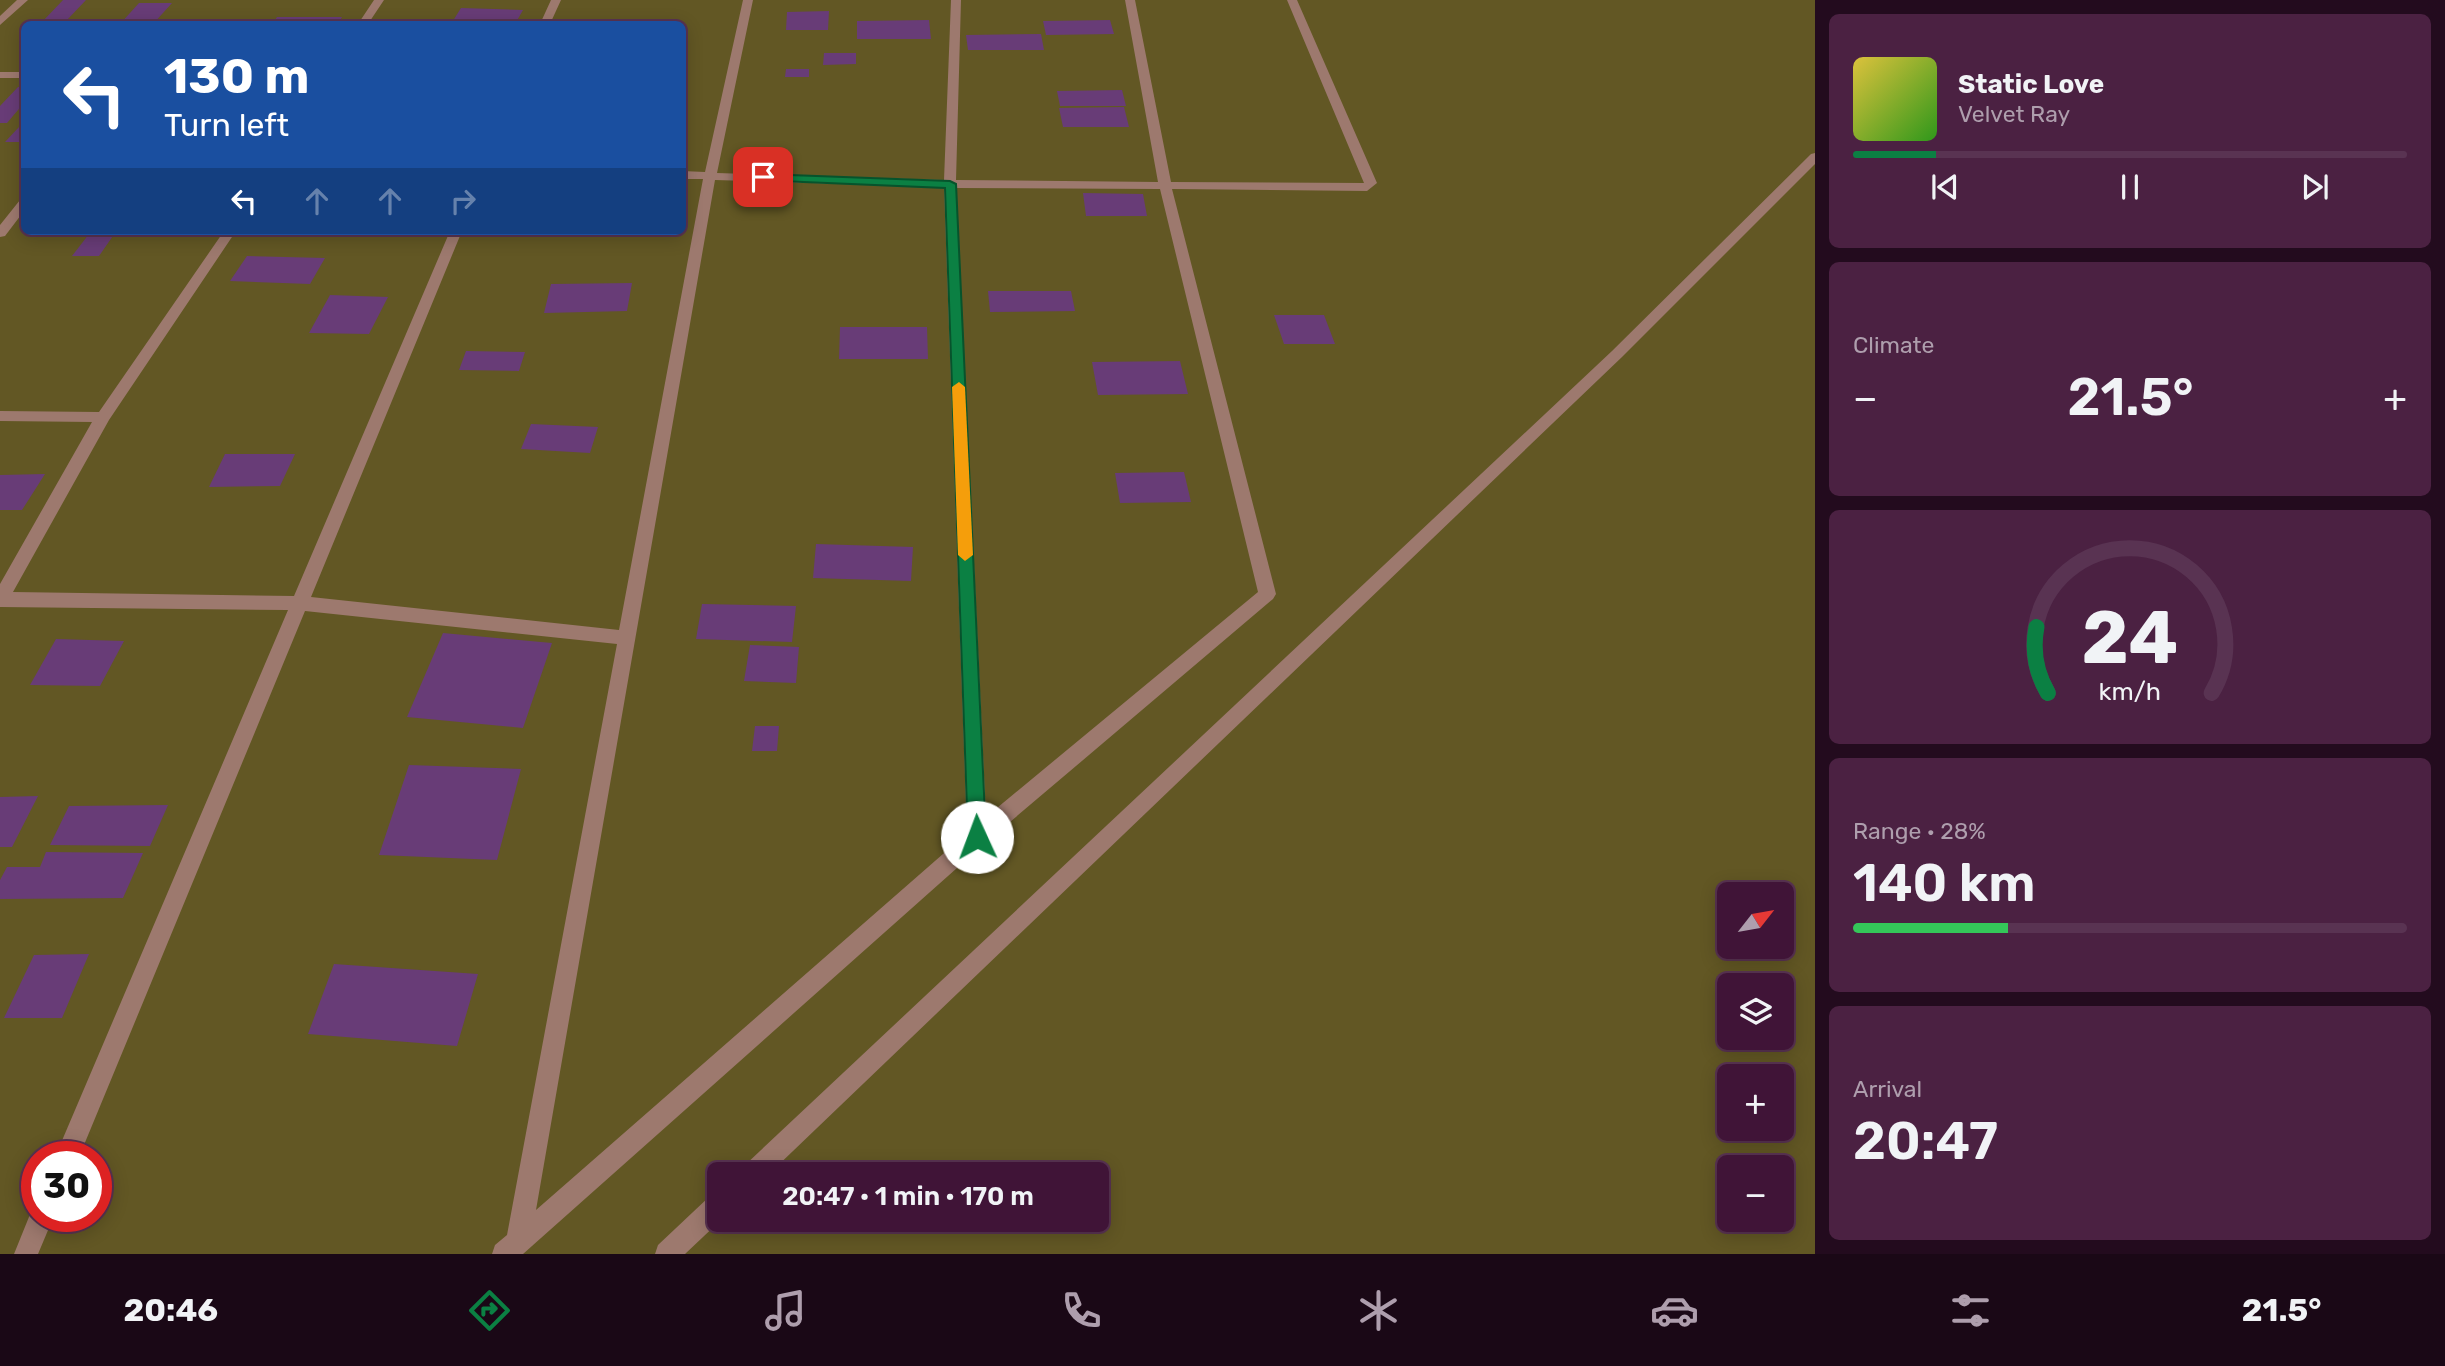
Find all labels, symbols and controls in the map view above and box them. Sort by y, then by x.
text: 130 m [164,47,309,105]
icon: left [49,49,140,140]
text: Static Love [1958,69,2104,100]
text: Velvet Ray [1958,100,2070,128]
text: Turn left [164,106,289,144]
pin [733,147,793,207]
icon: arrive [744,158,782,196]
icon: previous [1926,168,1964,206]
icon: pause [2111,168,2149,206]
icon: next [2296,168,2334,206]
icon: left [225,182,263,220]
icon: ahead [298,182,336,220]
icon: ahead [371,182,409,220]
icon: right [444,182,482,220]
text: Climate [1853,331,1934,359]
text: 21.5° [2067,366,2194,428]
text: − [1853,375,1878,421]
text: + [2383,375,2407,421]
text: 24 [2082,595,2178,681]
text: km/h [2099,677,2161,706]
position arrow [940,800,1014,874]
text: Range · 28% [1853,817,1986,845]
text: 140 km [1853,852,2036,914]
north arrow [1717,882,1794,959]
map controls [1717,882,1794,1232]
button: layers [1717,973,1794,1050]
button: + [1717,1064,1794,1141]
text: Arrival [1853,1075,1922,1103]
text: 20:47 [1853,1110,1998,1172]
speed limit sign: 30 [21,1141,112,1232]
button: − [1717,1155,1794,1232]
text: 20:47 · 1 min · 170 m [782,1181,1034,1212]
icon: directions [465,1286,514,1335]
icon: music [761,1286,810,1335]
icon: phone [1057,1286,1106,1335]
icon: climate [1354,1286,1403,1335]
icon: car [1650,1286,1699,1335]
icon: filters [1946,1286,1995,1335]
text: 20:46 [124,1291,218,1329]
text: 21.5° [2242,1291,2321,1329]

